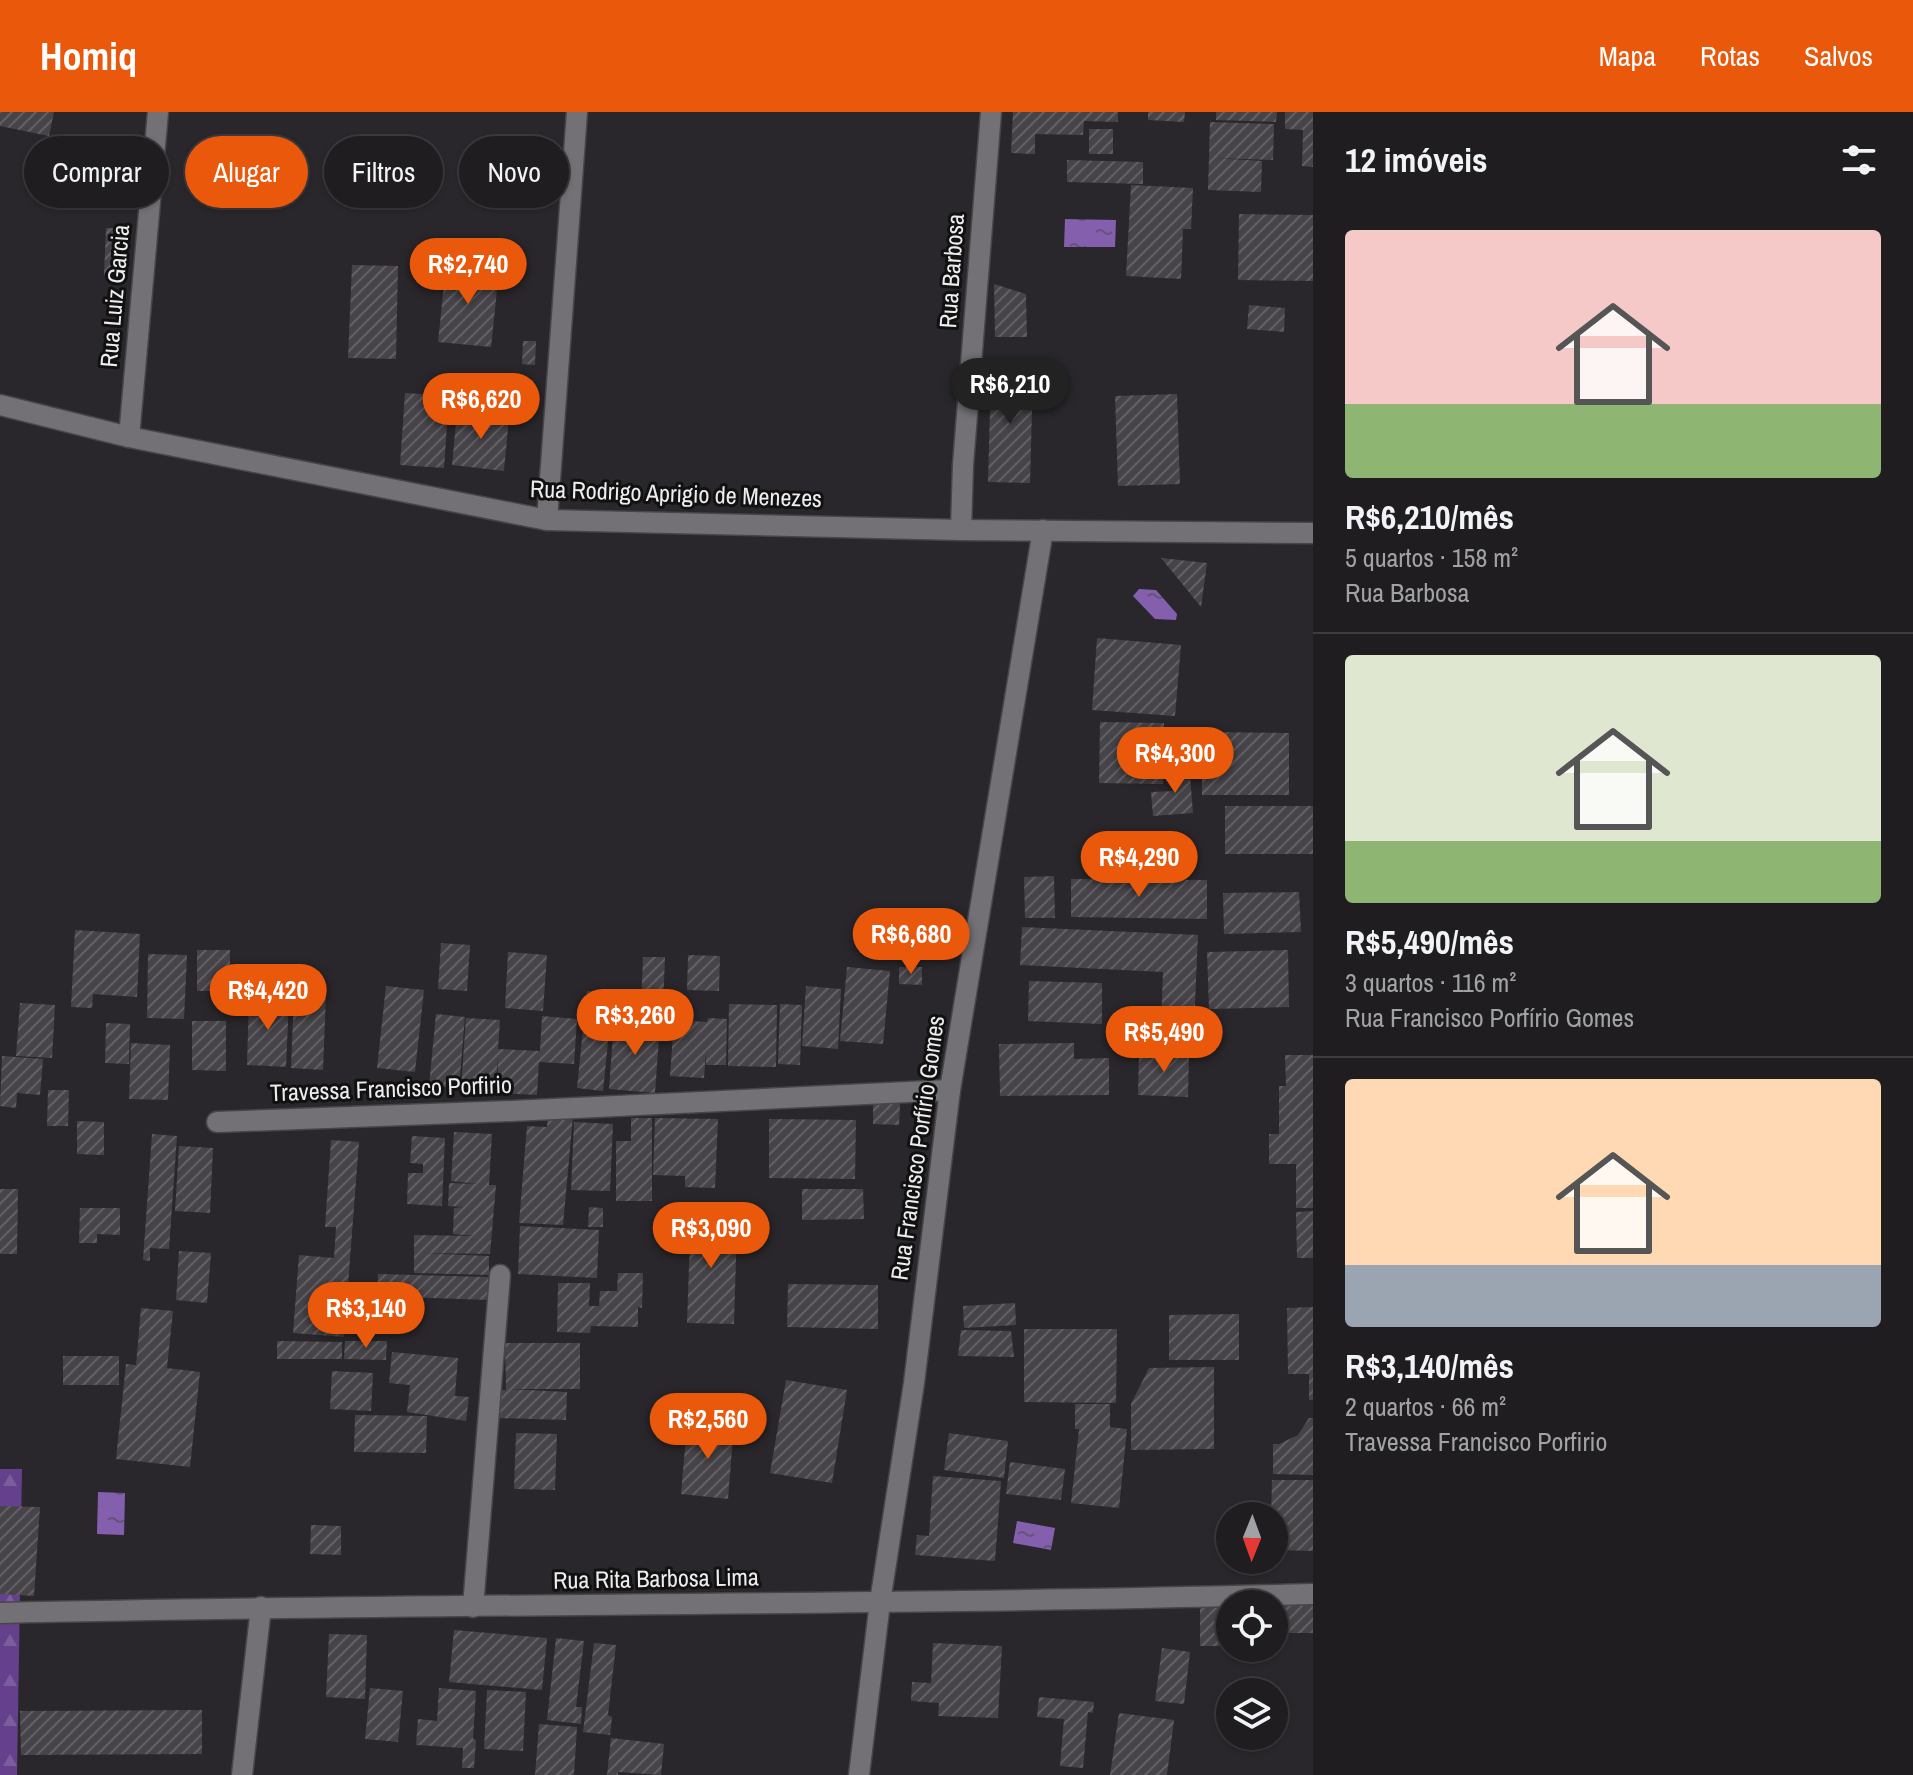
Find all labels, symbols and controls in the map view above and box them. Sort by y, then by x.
text: Homiq [40,31,137,82]
text: Mapa [1599,37,1656,75]
text: Rotas [1700,37,1760,75]
text: Salvos [1804,37,1873,75]
chip: Comprar [24,136,169,208]
chip: Alugar [185,136,308,208]
chip: Filtros [324,136,443,208]
chip: Novo [459,136,569,208]
text: 12 imóveis [1345,137,1488,183]
icon: filters [1837,138,1881,182]
street label: Rua Barbosa [931,212,971,329]
street label: Rua Luiz Garcia [92,223,136,369]
pin: R$2,740 [394,238,542,306]
text: R$2,740 [428,246,508,281]
icon: home [1541,282,1685,426]
pin: R$6,210 [936,358,1084,426]
text: R$6,210 [970,366,1050,401]
pin: R$6,620 [407,373,555,441]
text: R$6,620 [441,381,521,416]
street label: Rua Rodrigo Aprigio de Menezes [530,472,823,514]
text: R$6,210/mês [1345,494,1514,540]
text: 5 quartos · 158 m² [1345,540,1518,575]
text: Rua Barbosa [1345,575,1469,610]
icon: home [1541,707,1685,851]
pin: R$4,300 [1101,727,1249,795]
text: R$4,300 [1135,735,1215,770]
pin: R$4,290 [1065,831,1213,899]
text: R$4,290 [1099,839,1179,874]
pin: R$6,680 [837,908,985,976]
text: R$6,680 [871,916,951,951]
text: R$5,490/mês [1345,919,1514,965]
pin: R$4,420 [194,964,342,1032]
text: 3 quartos · 116 m² [1345,965,1516,1000]
text: R$4,420 [228,972,308,1007]
pin: R$3,260 [561,989,709,1057]
text: R$3,260 [595,997,675,1032]
text: Rua Francisco Porfírio Gomes [1345,1000,1634,1035]
pin: R$5,490 [1090,1006,1238,1074]
street label: Rua Francisco Porfírio Gomes [883,1013,951,1282]
text: R$5,490 [1124,1014,1204,1049]
street label: Travessa Francisco Porfirio [269,1068,512,1108]
icon: home [1541,1131,1685,1275]
pin: R$3,090 [637,1202,785,1270]
text: R$3,090 [671,1210,751,1245]
pin: R$3,140 [292,1282,440,1350]
text: R$3,140 [326,1290,406,1325]
text: R$3,140/mês [1345,1343,1514,1389]
text: 2 quartos · 66 m² [1345,1389,1506,1424]
pin: R$2,560 [634,1393,782,1461]
text: R$2,560 [668,1401,748,1436]
text: Travessa Francisco Porfirio [1345,1424,1607,1459]
north arrow [1216,1502,1288,1574]
map controls [1216,1502,1288,1750]
street label: Rua Rita Barbosa Lima [553,1560,759,1596]
button: locate [1216,1590,1288,1662]
button: layers [1216,1678,1288,1750]

